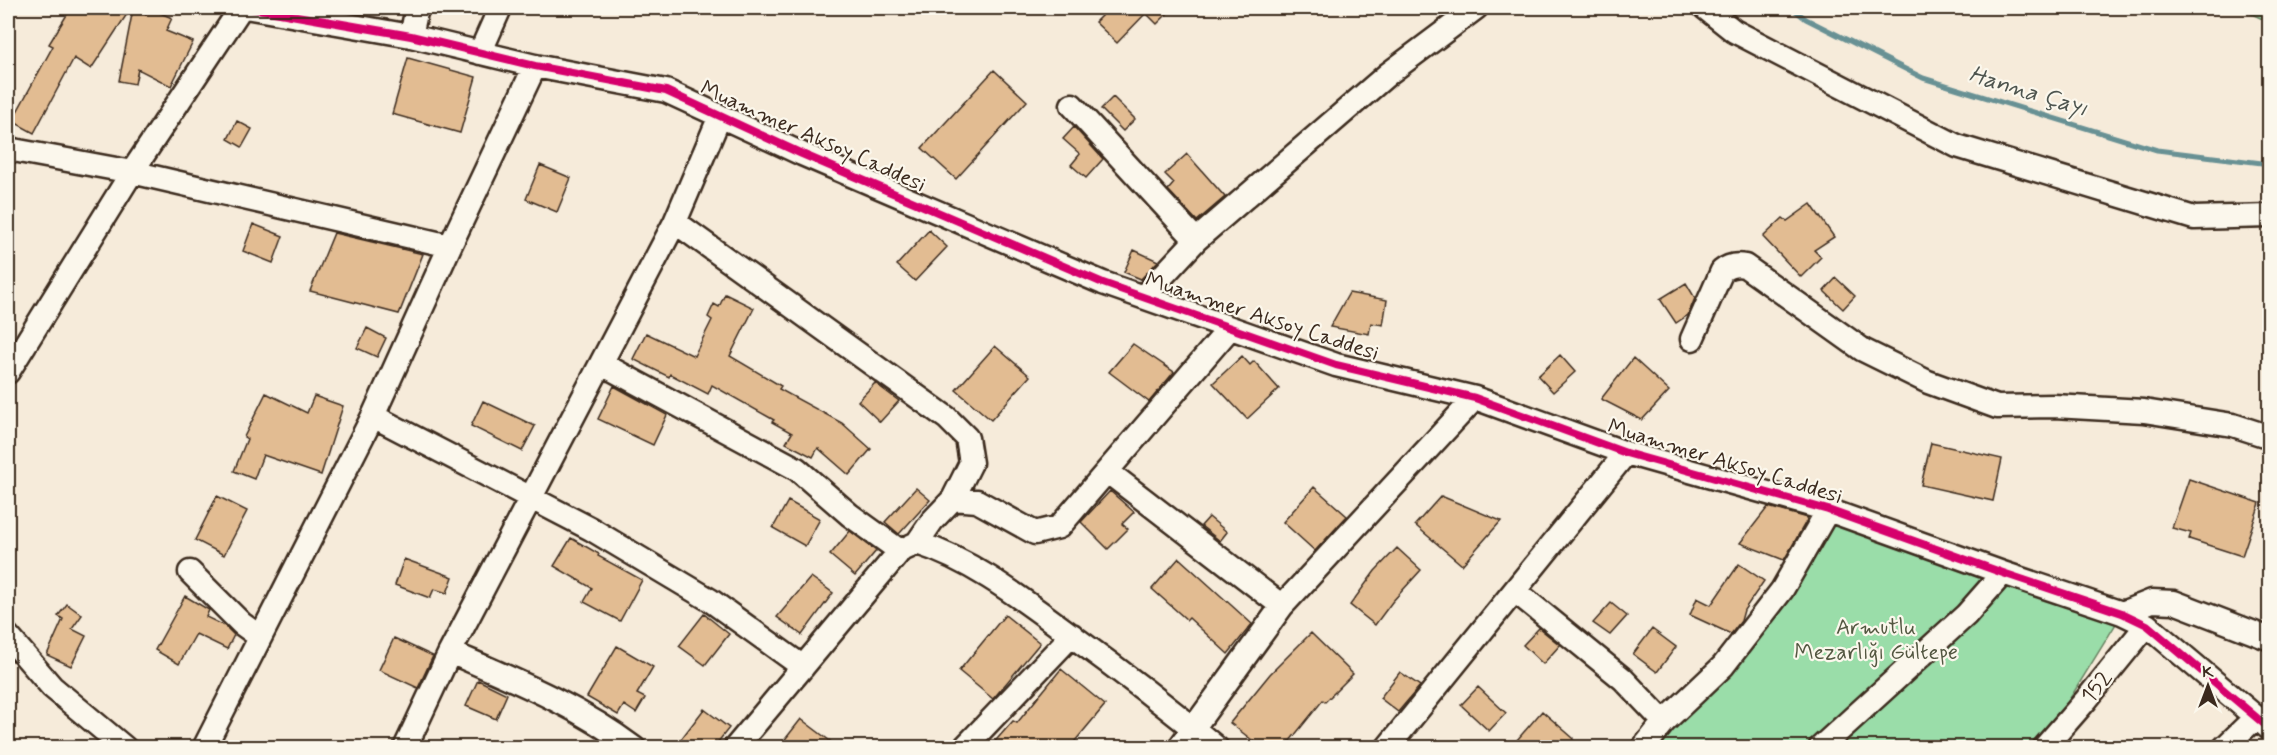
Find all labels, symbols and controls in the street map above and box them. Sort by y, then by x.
water label: Hanna Çayı [1965,59,2091,125]
street label: Muammer Aksoy Caddesi [696,75,930,199]
street label: Muammer Aksoy Caddesi [1142,266,1382,368]
street label: Muammer Aksoy Caddesi [1604,413,1846,511]
park label: Armutlu Mezarlığı Gültepe [1794,614,1958,668]
north arrow [2178,656,2238,716]
text: K [2202,662,2214,683]
street label: 152 [2075,665,2119,709]

